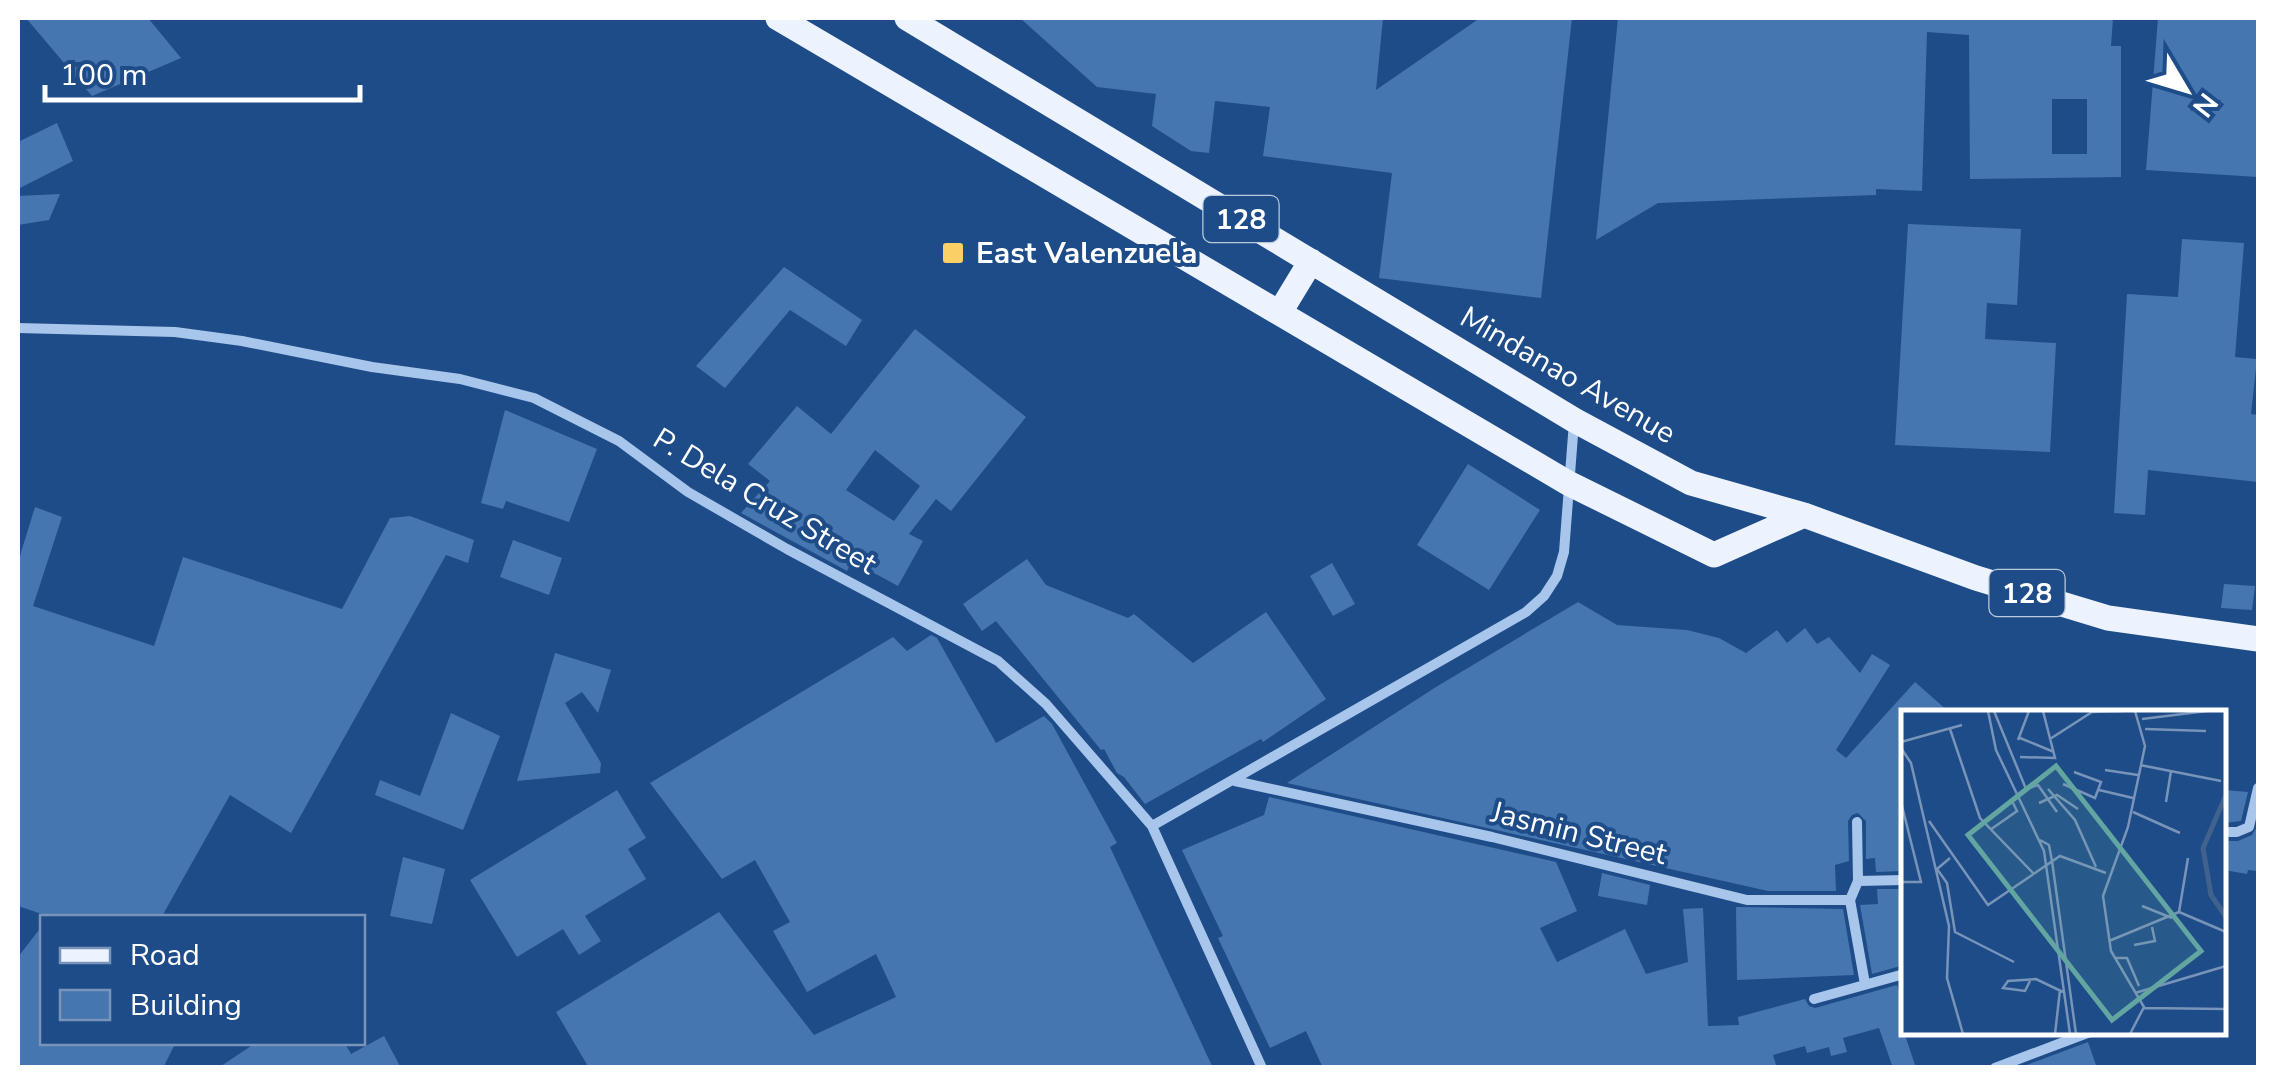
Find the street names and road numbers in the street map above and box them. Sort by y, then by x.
road number: 128 [1204,196,1278,242]
street label: Mindanao Avenue [1453,297,1683,454]
street label: P. Dela Cruz Street [645,418,885,585]
road number: 128 [1990,570,2064,616]
street label: Jasmin Street [1486,792,1671,875]

